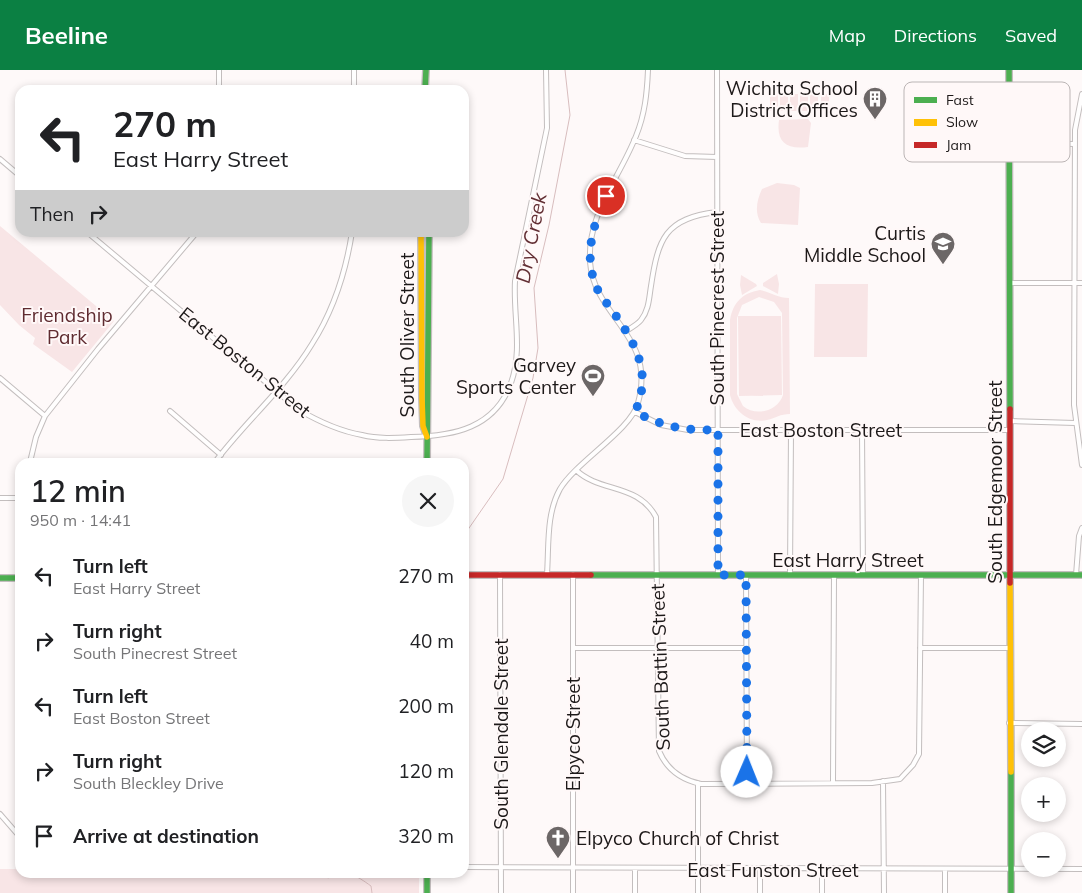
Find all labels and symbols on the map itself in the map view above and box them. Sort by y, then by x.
place label: Wichita School District Offices [726,76,858,122]
legend [904,82,1070,162]
building icon: Wichita School District Offices [862,86,888,120]
text: Fast [946,91,974,109]
text: Slow [946,113,978,131]
text: Jam [946,136,971,154]
pin [585,175,627,217]
water label: Dry Creek [510,190,552,285]
street label: South Pinecrest Street [705,210,729,405]
place label: Curtis Middle School [804,221,926,267]
school or university icon: Curtis Middle School [930,231,956,265]
street label: South Oliver Street [395,252,419,417]
street label: East Boston Street [174,302,316,423]
park label: Friendship Park [21,303,113,349]
place label: Garvey Sports Center [456,353,576,399]
sports icon: Garvey Sports Center [580,363,606,397]
street label: South Edgemoor Street [983,380,1007,584]
street label: East Boston Street [740,418,903,442]
street label: East Harry Street [772,548,924,572]
street label: South Battin Street [645,583,675,751]
street label: South Glendale Street [489,638,513,830]
street label: Elpyco Street [561,676,585,791]
position arrow [720,745,772,797]
church icon: Elpyco Church of Christ [545,825,571,859]
place label: Elpyco Church of Christ [576,826,779,850]
street label: East Funston Street [687,858,859,882]

